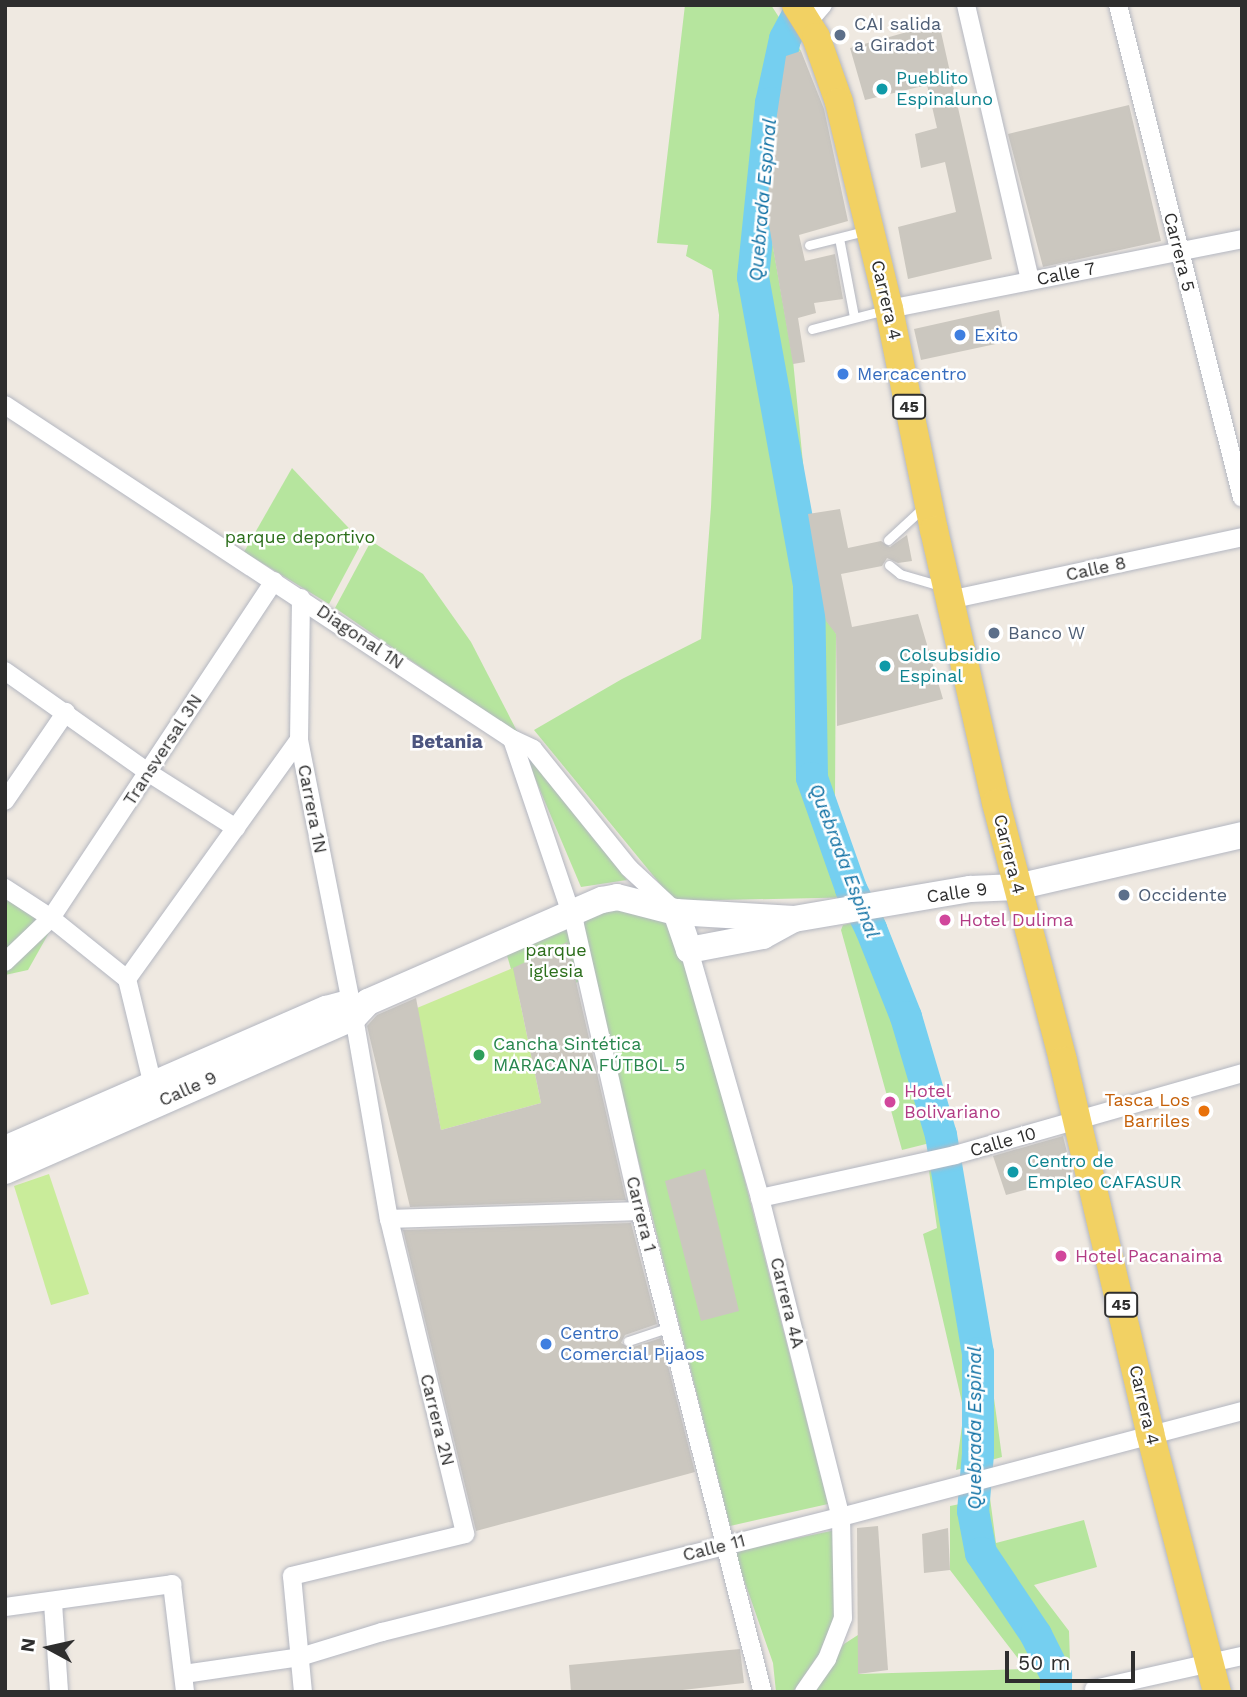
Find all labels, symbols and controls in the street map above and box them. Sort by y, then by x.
place label: CAI salida a Giradot [854,14,941,56]
marker: CAI salida a Giradot [832,27,848,43]
place label: Pueblito Espinaluno [896,68,993,110]
marker: Pueblito Espinaluno [874,81,890,97]
water label: Quebrada Espinal [745,118,781,282]
street label: Carrera 5 [1159,210,1199,294]
street label: Carrera 4 [866,258,906,342]
street label: Calle 7 [1034,258,1098,290]
place label: Exito [974,324,1018,346]
marker: Exito [952,327,968,343]
place label: Mercacentro [857,363,967,385]
marker: Mercacentro [835,366,851,382]
road number: 45 [892,394,926,420]
park label: parque deportivo [225,526,375,548]
street label: Calle 8 [1064,552,1128,586]
street label: Diagonal 1N [312,600,408,674]
place label: Banco W [1008,622,1085,644]
marker: Banco W [986,625,1002,641]
place label: Colsubsidio Espinal [899,645,1001,688]
marker: Colsubsidio Espinal [877,658,893,674]
street label: Transversal 3N [119,690,207,810]
district label: Betania [411,731,483,753]
street label: Carrera 1N [293,762,331,856]
water label: Quebrada Espinal [804,781,884,941]
street label: Carrera 4 [989,812,1029,896]
street label: Calle 9 [925,878,989,908]
place label: Occidente [1138,884,1227,906]
marker: Occidente [1116,887,1132,903]
place label: Hotel Dulima [959,909,1074,931]
marker: Hotel Dulima [937,912,953,928]
park label: parque iglesia [525,940,587,982]
place label: Cancha Sintética MARACANA FÚTBOL 5 [493,1034,686,1076]
marker: Cancha Sintética MARACANA FÚTBOL 5 [471,1047,487,1063]
street label: Calle 9 [156,1067,220,1111]
place label: Hotel Bolivariano [904,1081,1000,1124]
place label: Tasca Los Barriles [1104,1090,1190,1132]
marker: Hotel Bolivariano [882,1094,898,1110]
marker: Tasca Los Barriles [1196,1103,1212,1119]
street label: Calle 10 [967,1122,1039,1162]
place label: Centro de Empleo CAFASUR [1027,1151,1182,1194]
marker: Centro de Empleo CAFASUR [1005,1164,1021,1180]
street label: Carrera 1 [621,1174,661,1254]
place label: Hotel Pacanaima [1075,1245,1223,1267]
marker: Hotel Pacanaima [1053,1248,1069,1264]
street label: Carrera 4A [765,1255,809,1351]
road number: 45 [1104,1292,1138,1317]
place label: Centro Comercial Pijaos [560,1323,705,1366]
marker: Centro Comercial Pijaos [538,1336,554,1352]
water label: Quebrada Espinal [964,1346,986,1510]
street label: Carrera 4 [1124,1363,1164,1447]
street label: Carrera 2N [415,1372,459,1468]
street label: Calle 11 [680,1530,748,1566]
north arrow [14,1613,84,1683]
text: N [15,1636,40,1654]
scale bar [1009,1638,1138,1682]
text: 50 m [1018,1650,1070,1675]

